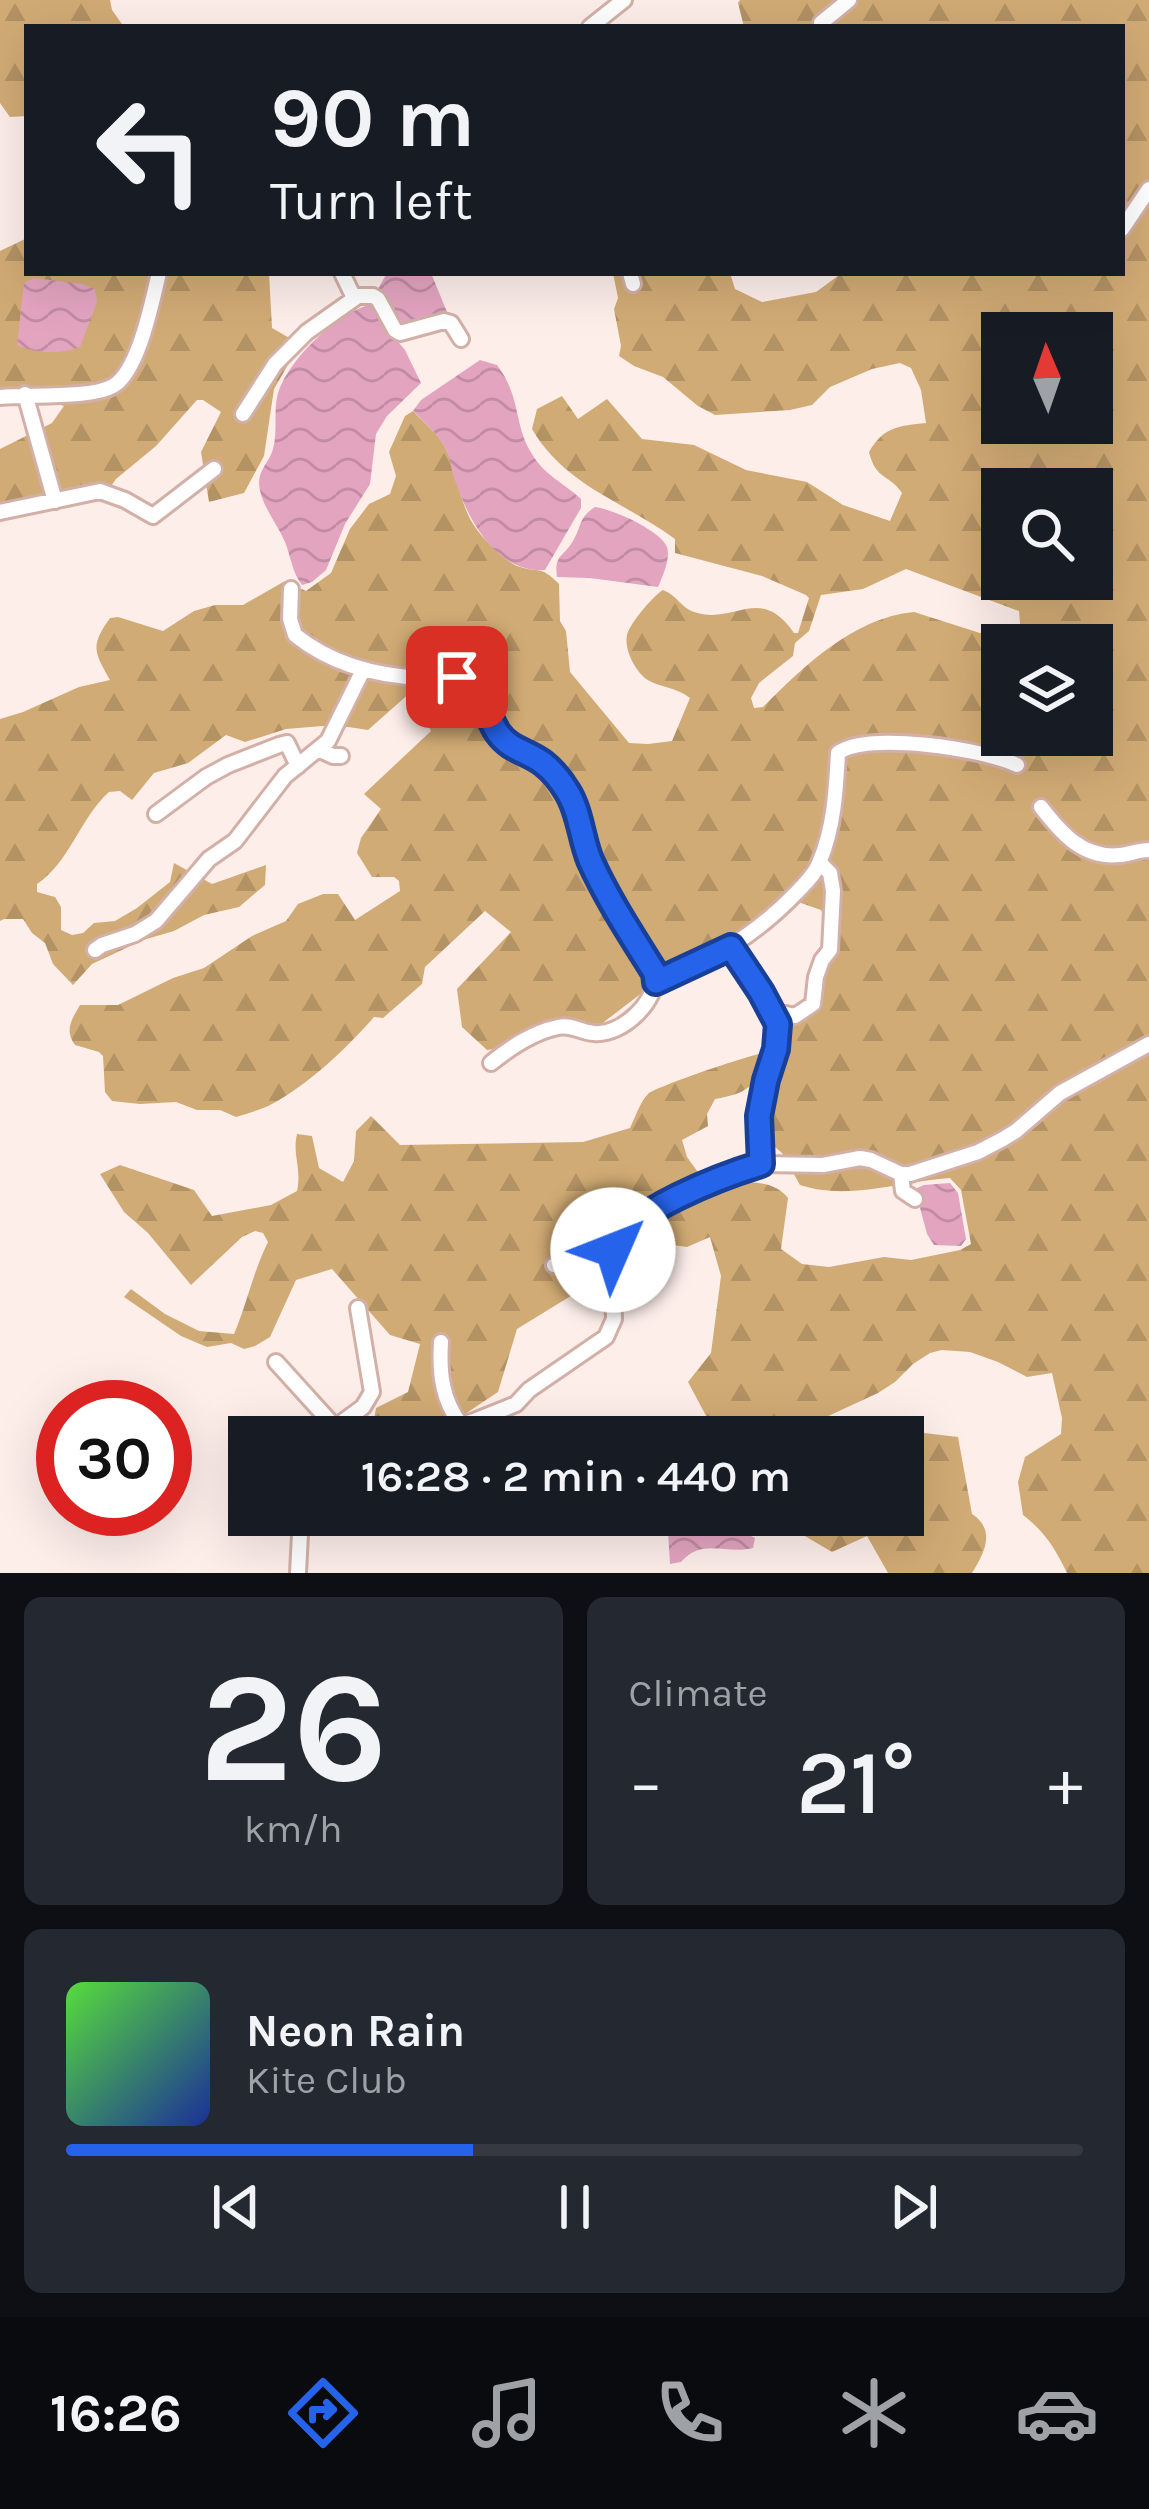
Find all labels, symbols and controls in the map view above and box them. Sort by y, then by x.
text: 90 m [270,69,475,167]
icon: left [72,72,228,228]
text: Turn left [270,169,473,233]
north arrow [981,312,1113,444]
map controls [981,312,1113,756]
button: search [981,468,1113,600]
button: layers [981,624,1113,756]
pin [406,626,508,728]
icon: arrive [424,644,490,710]
position arrow [550,1187,676,1313]
speed limit sign: 30 [36,1380,192,1536]
text: 16:28 · 2 min · 440 m [361,1450,791,1502]
text: 26 [199,1637,388,1819]
text: Climate [629,1670,768,1716]
text: 21° [796,1730,915,1836]
text: − [629,1744,663,1822]
text: + [1048,1744,1083,1822]
text: km/h [244,1806,343,1852]
text: Neon Rain [246,2005,465,2057]
text: Kite Club [246,2057,407,2103]
icon: previous [203,2174,269,2240]
icon: pause [542,2174,608,2240]
icon: next [881,2174,947,2240]
icon: directions [281,2371,365,2455]
icon: music [465,2371,549,2455]
icon: phone [648,2371,732,2455]
icon: climate [832,2371,916,2455]
icon: car [1015,2371,1099,2455]
text: 16:26 [50,2381,182,2445]

